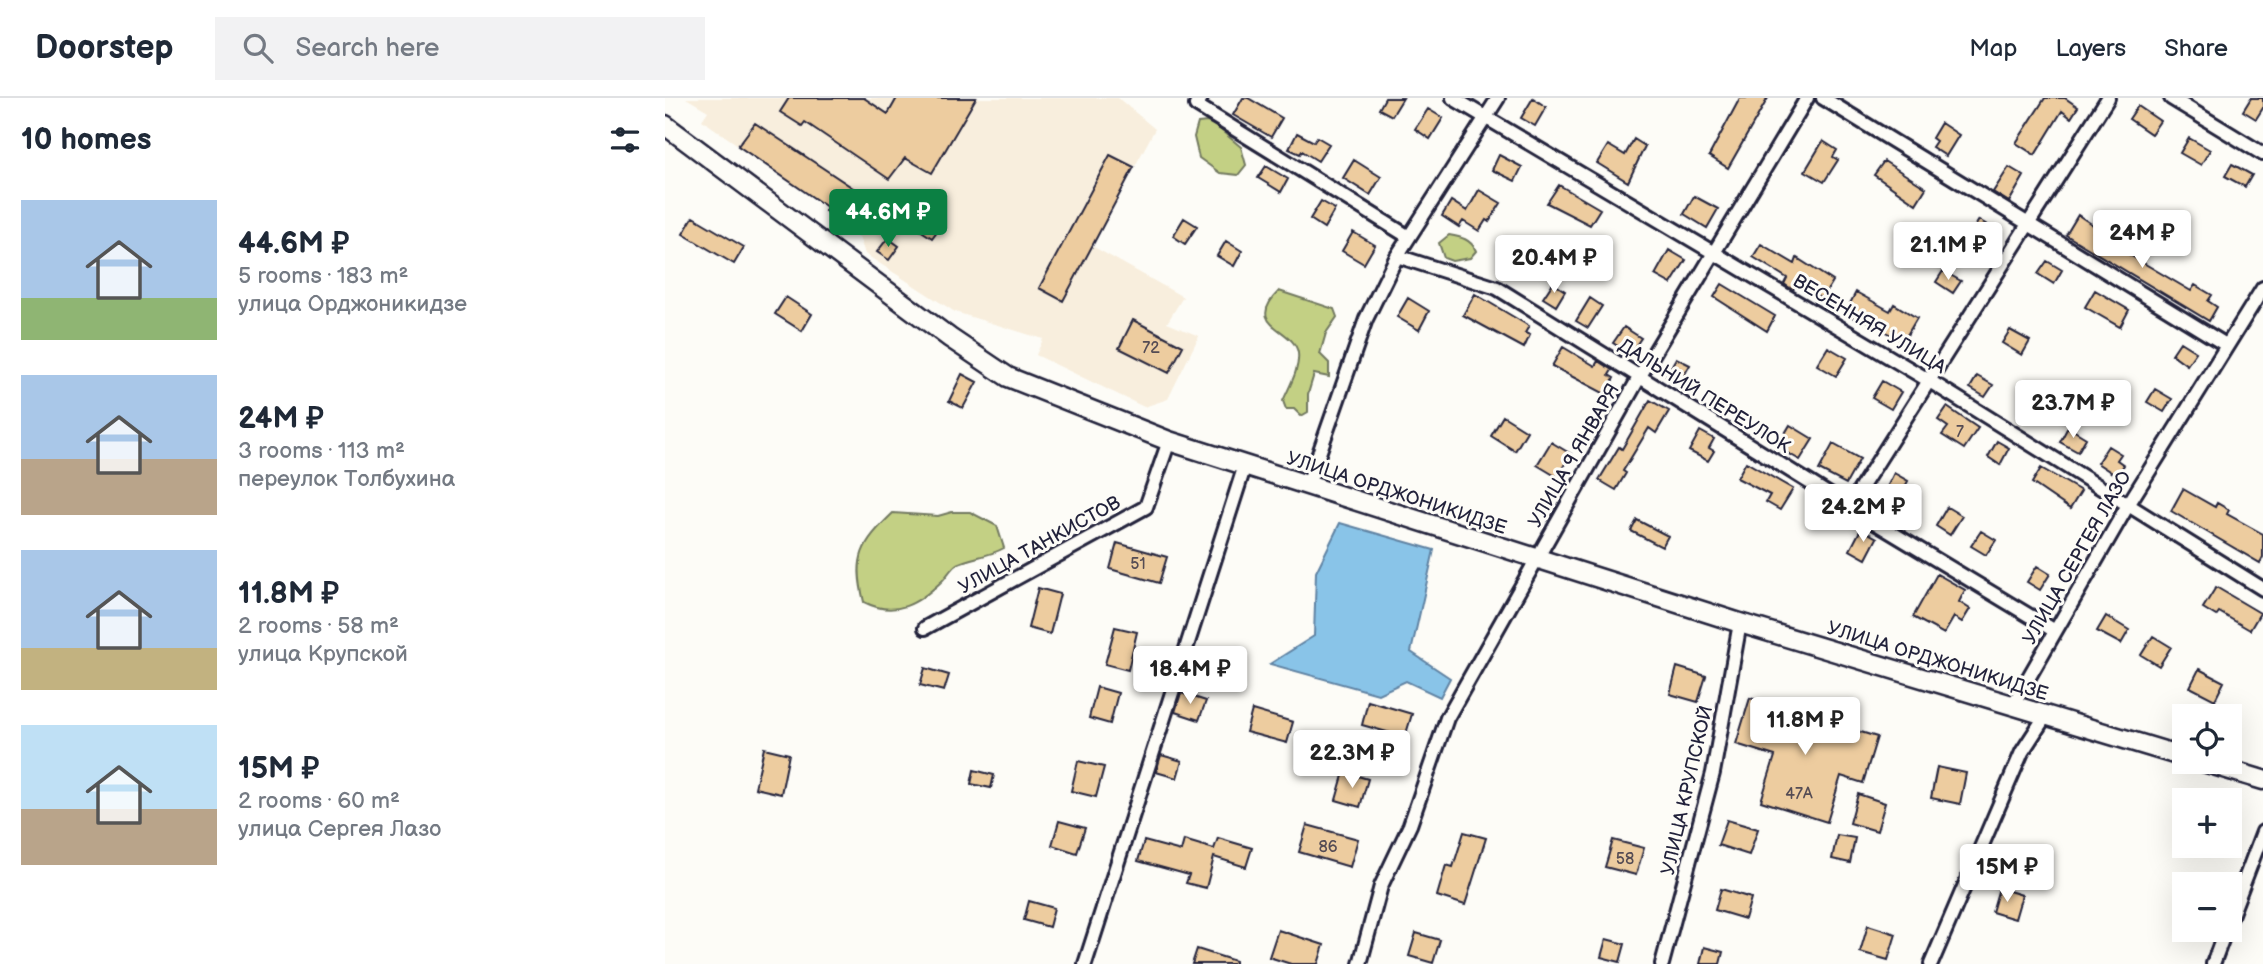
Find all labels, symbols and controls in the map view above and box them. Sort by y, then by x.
search box [215,17,705,80]
text: Doorstep [35,28,173,68]
icon: search [239,29,277,67]
text: Search here [295,33,439,64]
text: Map [1969,34,2017,63]
text: Layers [2055,34,2126,63]
text: Share [2164,34,2228,63]
icon: filters [606,121,644,159]
text: 10 homes [21,122,152,158]
pin: 44.6M ₽ [823,190,953,249]
text: 44.6M ₽ [845,198,931,226]
pin: 24M ₽ [2093,211,2191,270]
text: 24M ₽ [2109,219,2175,247]
pin: 21.1M ₽ [1883,222,2013,282]
text: 44.6M ₽ [238,226,350,262]
icon: home [77,228,161,312]
text: 21.1M ₽ [1909,231,1987,259]
pin: 20.4M ₽ [1489,236,1619,295]
text: 20.4M ₽ [1511,244,1597,272]
text: 5 rooms · 183 m² [238,262,408,290]
street label: ВЕСЕННЯЯ УЛИЦА [1789,270,1950,379]
text: улица Орджоникидзе [238,290,467,318]
street label: ДАЛЬНИЙ ПЕРЕУЛОК [1614,334,1795,459]
house number: 72 [1142,339,1160,358]
street label: УЛИЦА 9 ЯНВАРЯ [1524,380,1625,532]
pin: 23.7M ₽ [2008,380,2138,440]
text: 23.7M ₽ [2031,389,2115,417]
text: 24M ₽ [238,401,324,437]
icon: home [77,403,161,487]
house number: 7 [1956,423,1964,442]
text: 3 rooms · 113 m² [238,437,405,465]
street label: УЛИЦА ОРДЖОНИКИДЗЕ [1284,447,1509,540]
text: переулок Толбухина [238,465,455,493]
street label: УЛИЦА СЕРГЕЯ ЛАЗО [2018,467,2137,649]
pin: 24.2M ₽ [1798,484,1928,544]
street label: УЛИЦА ТАНКИСТОВ [955,491,1125,599]
text: 24.2M ₽ [1821,493,1905,521]
house number: 51 [1130,555,1146,574]
text: 11.8M ₽ [238,576,339,612]
icon: home [77,578,161,662]
text: 2 rooms · 58 m² [238,612,399,640]
street label: УЛИЦА ОРДЖОНИКИДЗЕ [1824,617,2051,706]
text: улица Крупской [238,640,408,668]
pin: 18.4M ₽ [1125,646,1255,706]
text: 18.4M ₽ [1149,655,1231,683]
pin: 11.8M ₽ [1740,698,1870,757]
street label: УЛИЦА КРУПСКОЙ [1657,703,1718,877]
map controls [2172,704,2242,942]
button: locate [2172,704,2242,774]
text: 11.8M ₽ [1766,706,1844,734]
pin: 22.3M ₽ [1287,730,1417,790]
text: 22.3M ₽ [1309,739,1395,767]
text: 15M ₽ [238,751,319,787]
icon: home [77,753,161,837]
house number: 47А [1785,785,1813,804]
text: 2 rooms · 60 m² [238,787,400,815]
button: + [2172,788,2242,858]
text: улица Сергея Лазо [238,815,441,843]
house number: 86 [1318,838,1338,857]
pin: 15M ₽ [1958,844,2056,904]
house number: 58 [1616,850,1634,869]
text: 15M ₽ [1976,853,2038,881]
button: − [2172,872,2242,942]

